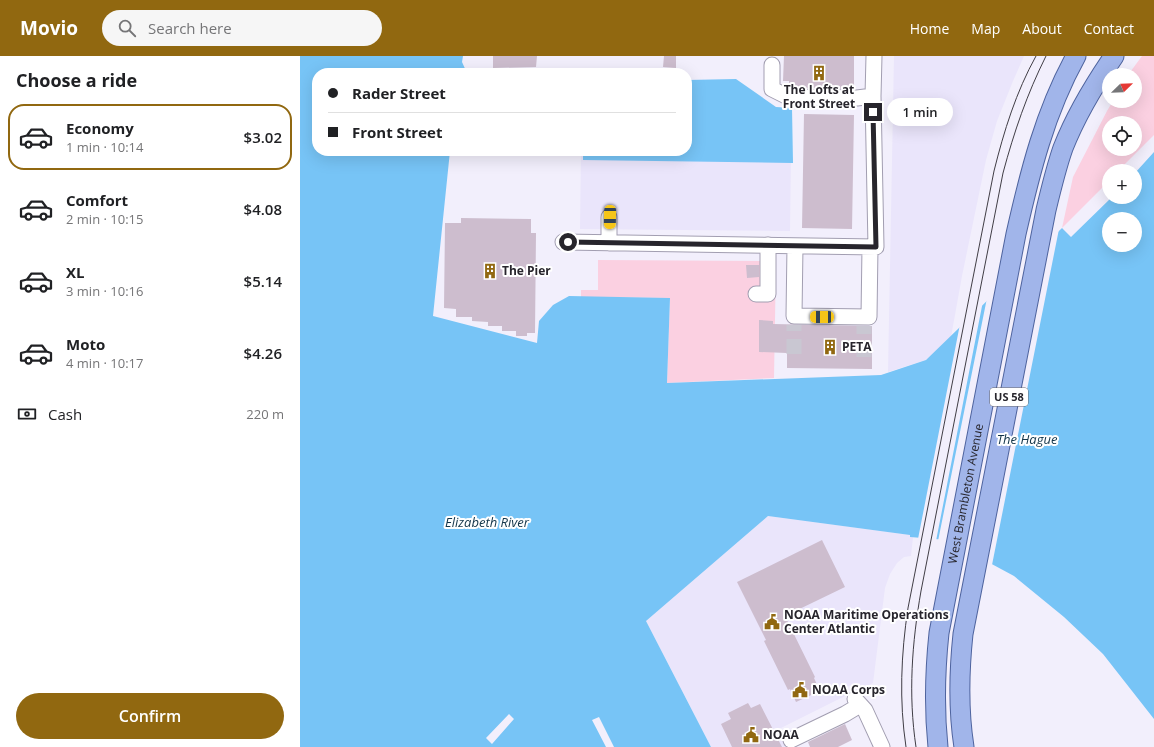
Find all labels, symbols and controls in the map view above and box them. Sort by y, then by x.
search box [102,10,382,46]
text: Movio [20,15,78,41]
icon: search [116,17,138,39]
text: Search here [148,18,232,38]
text: Home [910,19,949,38]
text: Map [971,19,1000,38]
text: About [1022,19,1062,38]
text: Contact [1084,19,1134,38]
building icon: The Lofts at Front Street [810,64,828,82]
text: Choose a ride [16,68,137,92]
north arrow [1102,68,1142,108]
map controls [1102,68,1142,252]
place label: The Lofts at Front Street [783,81,855,112]
text: Rader Street [352,83,446,103]
callout: 1 min [887,98,953,126]
route end [864,103,882,121]
text: 1 min [902,103,938,121]
button: locate [1102,116,1142,156]
text: Economy [66,118,134,138]
icon: car [18,119,54,155]
text: Front Street [352,122,442,142]
text: $3.02 [244,127,282,147]
text: 1 min · 10:14 [66,138,143,156]
button: + [1102,164,1142,204]
text: Comfort [66,190,128,210]
icon: car [18,191,54,227]
text: $4.08 [244,199,282,219]
car [604,205,616,229]
text: 2 min · 10:15 [66,210,143,228]
button: − [1102,212,1142,252]
route start [559,233,577,251]
text: XL [66,262,84,282]
building icon: The Pier [481,262,499,280]
place label: The Pier [502,262,551,279]
icon: car [18,263,54,299]
text: $5.14 [244,271,282,291]
text: 3 min · 10:16 [66,282,143,300]
car [810,311,834,323]
text: Moto [66,334,105,354]
icon: car [18,335,54,371]
building icon: PETA [821,338,839,356]
place label: PETA [842,338,872,355]
text: $4.26 [244,343,282,363]
text: 4 min · 10:17 [66,354,143,372]
road number: US 58 [990,388,1028,406]
icon: cash [16,403,38,425]
text: Cash [48,404,82,424]
text: 220 m [246,405,284,423]
street label: West Brambleton Avenue [944,422,987,565]
water label: The Hague [997,430,1058,448]
water label: Elizabeth River [445,513,530,531]
place label: NOAA Maritime Operations Center Atlantic [784,606,949,637]
public building icon: NOAA Maritime Operations Center Atlantic [763,613,781,631]
public building icon: NOAA Corps [791,681,809,699]
place label: NOAA Corps [812,681,885,698]
button: Confirm [16,693,284,739]
public building icon: NOAA [742,726,760,744]
place label: NOAA [763,726,800,743]

